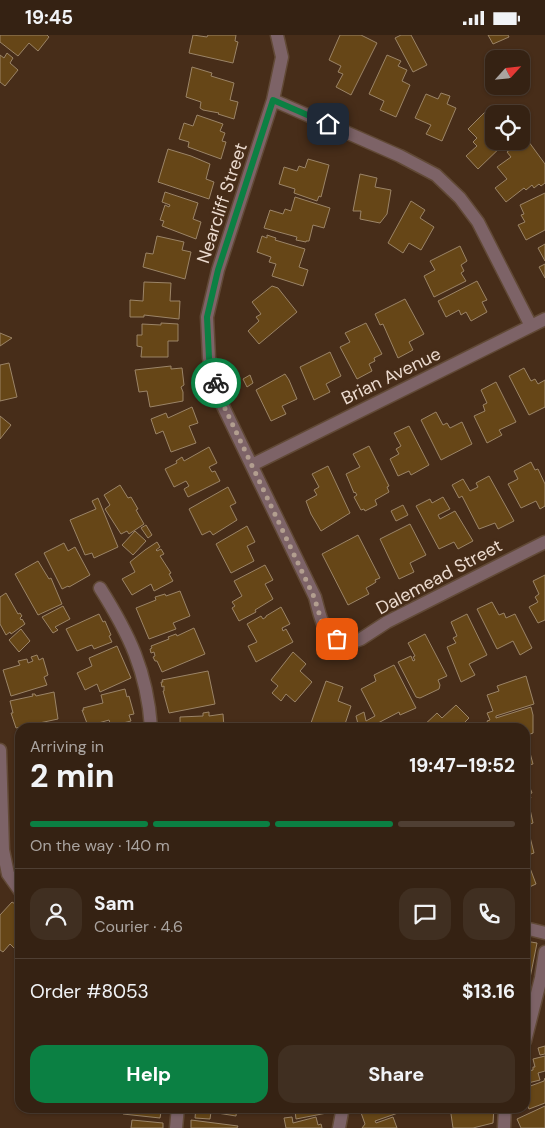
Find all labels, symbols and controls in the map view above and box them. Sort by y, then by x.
text: 19:45 [25,5,73,30]
north arrow [485,50,530,95]
map controls [485,50,530,150]
pin [307,103,349,145]
button: locate [485,105,530,150]
icon: home [314,110,342,138]
street label: Nearcliff Street [191,140,253,266]
street label: Brian Avenue [337,342,445,410]
courier [191,358,241,408]
icon: bike [202,369,230,397]
street label: Dalemead Street [372,534,506,620]
pin [316,618,358,660]
icon: bag [323,625,351,653]
text: Arriving in [30,736,104,757]
text: 19:47–19:52 [409,753,515,778]
text: 2 min [30,755,115,797]
text: On the way · 140 m [30,835,170,856]
button: person [30,888,82,940]
button: chat [399,888,451,940]
button: phone [463,888,515,940]
text: Sam [94,891,135,916]
text: Courier · 4.6 [94,916,183,937]
text: Order #8053 [30,979,149,1004]
text: $13.16 [462,979,515,1004]
button: Help [30,1045,268,1103]
button: Share [278,1045,515,1103]

